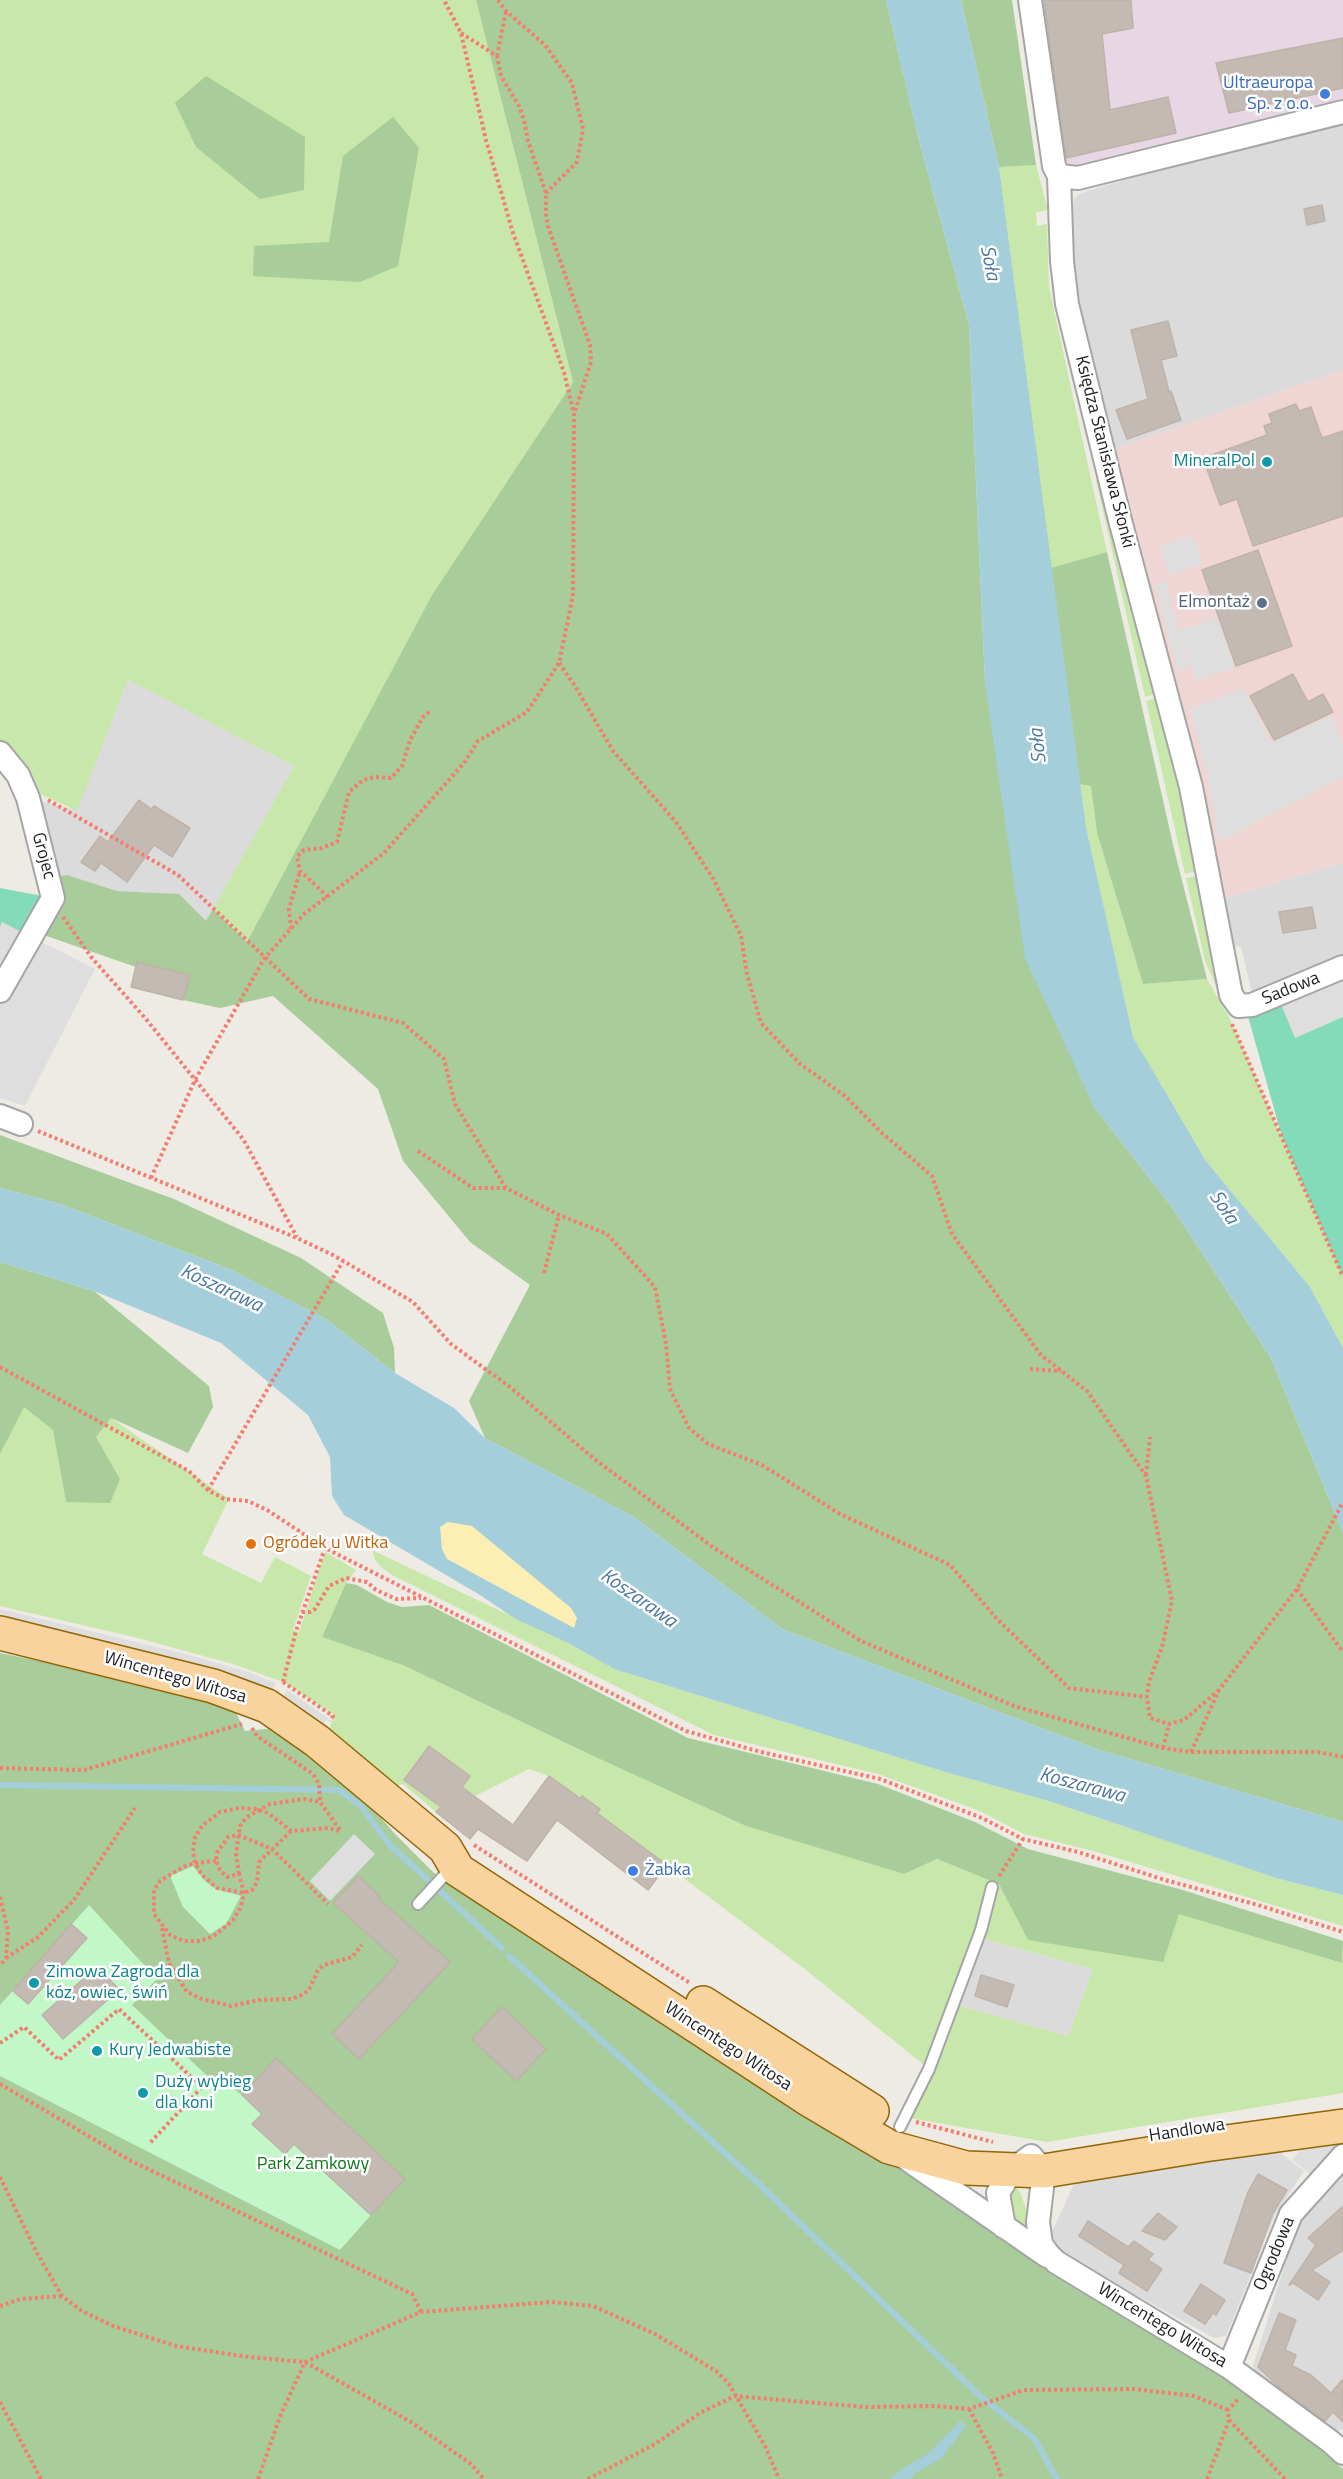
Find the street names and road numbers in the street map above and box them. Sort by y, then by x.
street label: Księdza Stanisława Słonki [1070,354,1138,550]
street label: Grojec [26,830,60,882]
street label: Sadowa [1259,968,1323,1010]
street label: Wincentego Witosa [101,1647,249,1709]
street label: Wincentego Witosa [660,1998,796,2096]
street label: Handlowa [1147,2114,1227,2148]
street label: Ogrodowa [1250,2214,1300,2294]
street label: Wincentego Witosa [1093,2279,1231,2373]

